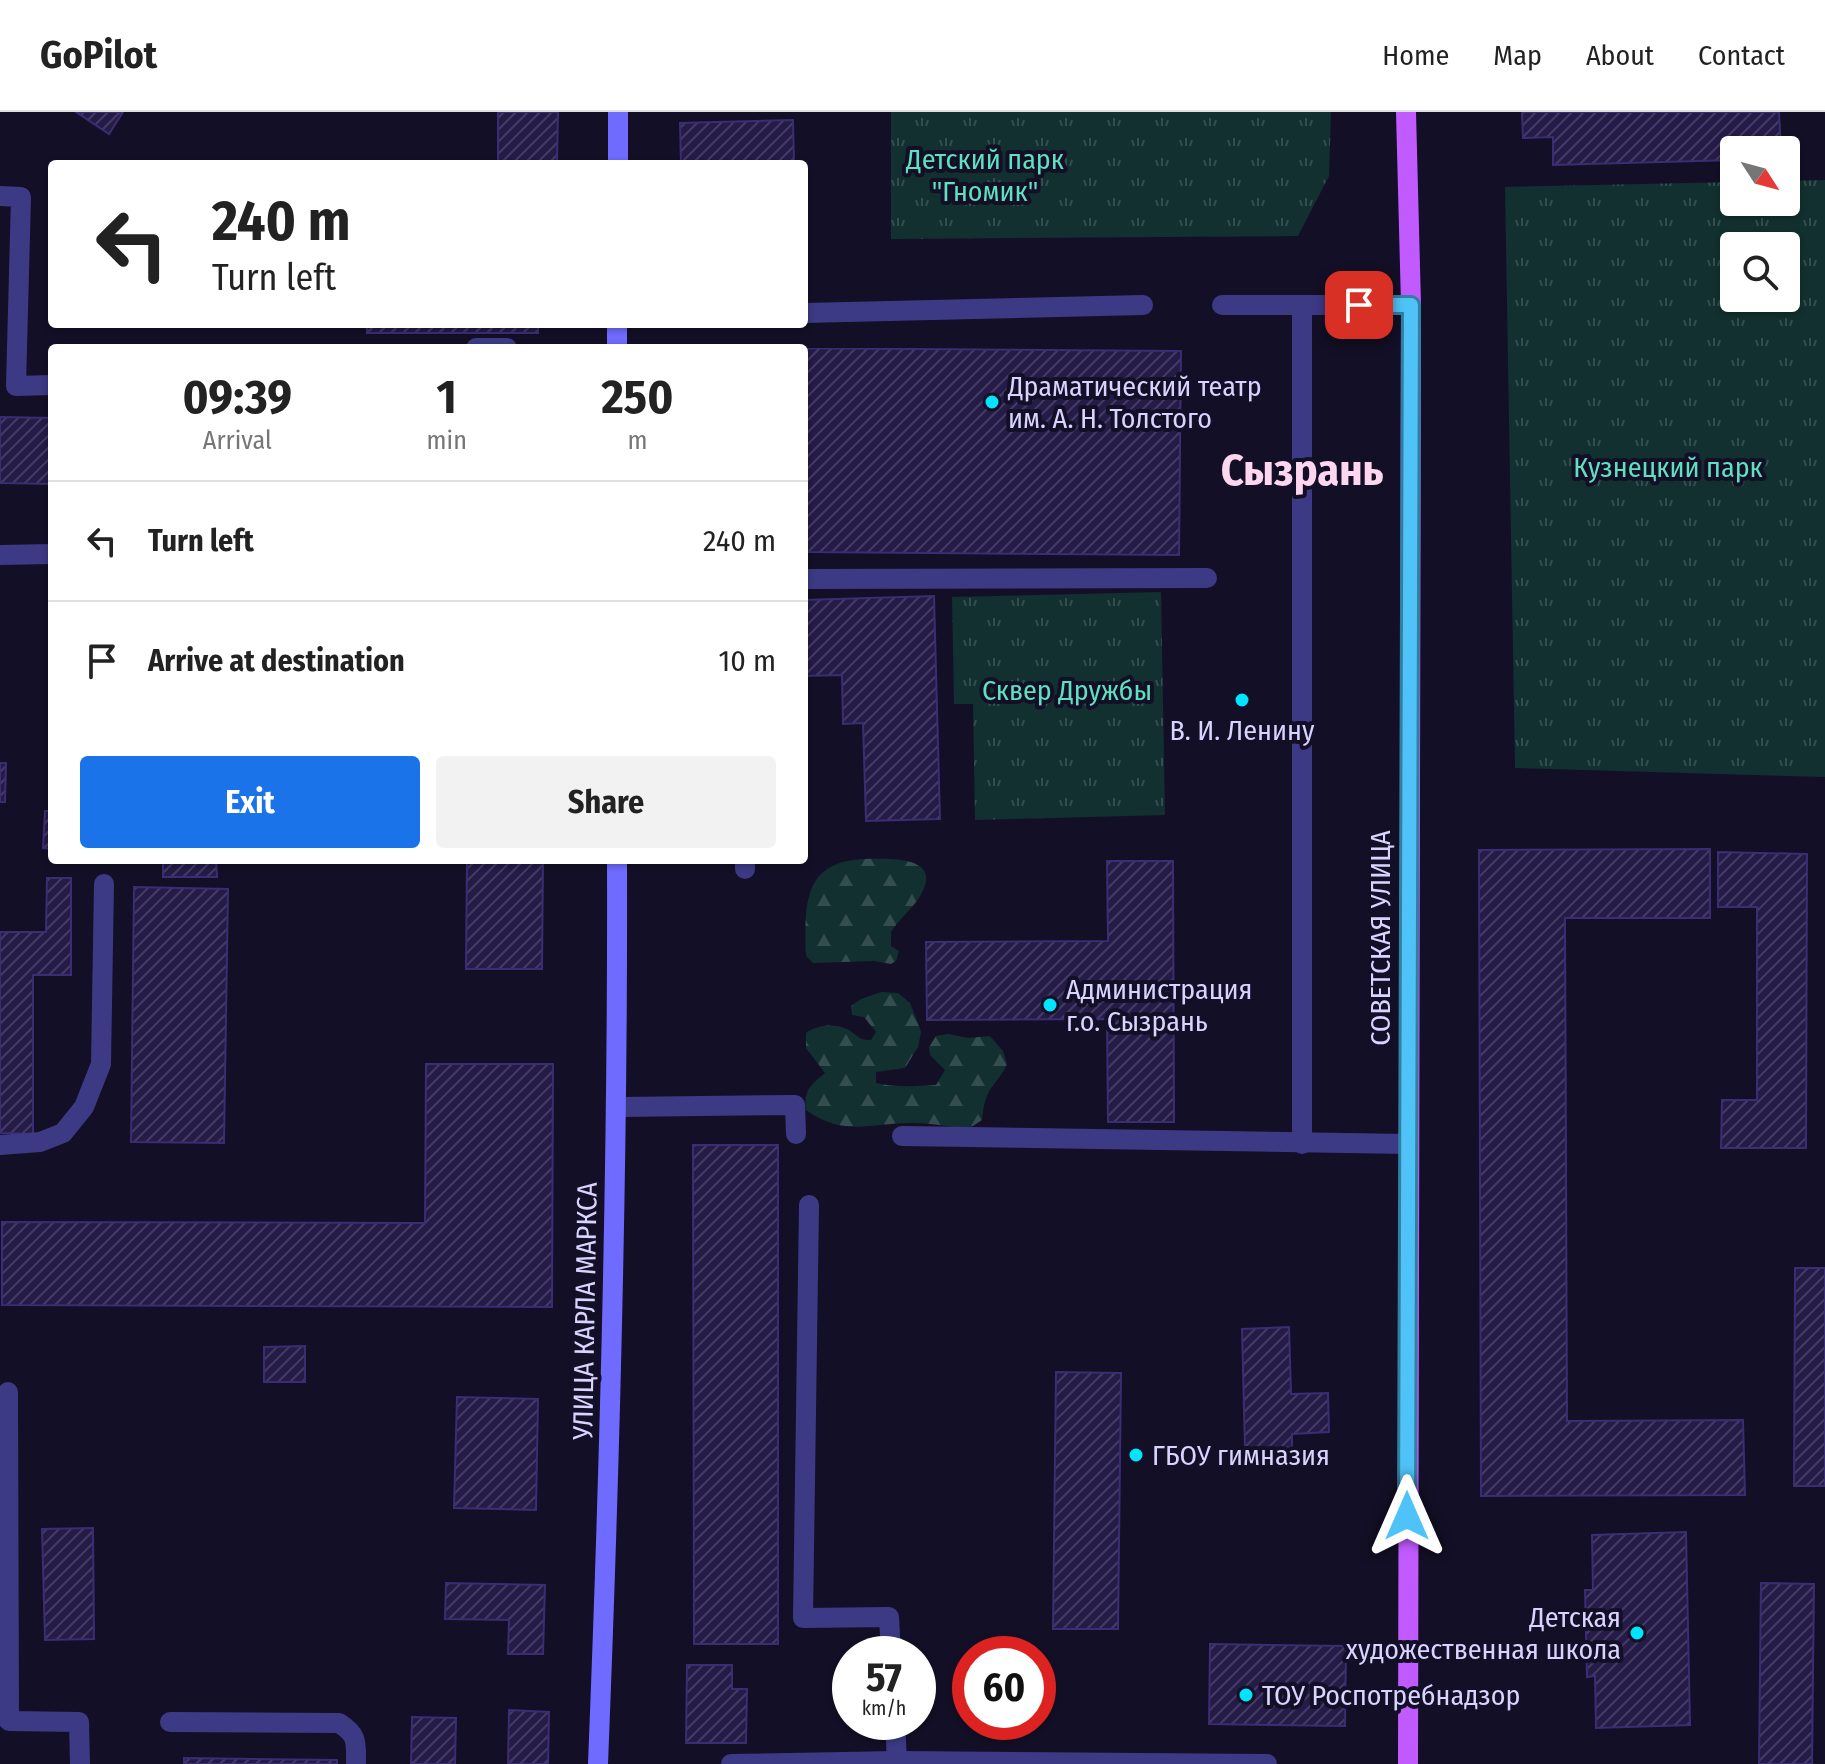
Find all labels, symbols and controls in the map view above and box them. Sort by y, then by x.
text: GoPilot [40,32,157,78]
text: Home [1382,39,1449,72]
text: Map [1493,39,1542,72]
text: About [1586,39,1654,72]
text: Contact [1698,39,1785,72]
north arrow [1720,136,1800,216]
map controls [1720,136,1800,312]
park label: Детский парк "Гномик" [905,143,1064,208]
text: 240 m [212,188,351,255]
icon: left [80,192,184,296]
button: search [1720,232,1800,312]
text: Turn left [212,256,336,300]
pin [1325,271,1393,339]
icon: arrive [1337,283,1381,327]
text: 09:39 [183,368,292,426]
text: 1 [437,368,457,426]
text: 250 [601,368,673,426]
place label: Драматический театр им. А. Н. Толстого [1007,370,1262,435]
marker: Драматический театр им. А. Н. Толстого [983,393,1001,411]
text: Arrival [203,425,272,456]
text: min [427,425,467,456]
text: m [627,425,647,456]
district label: Сызрань [1221,444,1383,497]
park label: Кузнецкий парк [1573,451,1763,484]
icon: left [80,519,124,563]
text: Turn left [148,523,254,559]
text: 240 m [703,523,776,559]
icon: arrive [80,639,124,683]
text: Arrive at destination [148,643,405,679]
text: 10 m [719,643,776,679]
park label: Сквер Дружбы [982,674,1152,707]
marker: В. И. Ленину [1233,691,1251,709]
place label: В. И. Ленину [1169,714,1315,747]
button: Exit [80,756,420,848]
button: Share [436,756,776,848]
street label: СОВЕТСКАЯ УЛИЦА [1364,830,1397,1046]
place label: Администрация г.о. Сызрань [1066,973,1252,1038]
marker: Администрация г.о. Сызрань [1041,996,1059,1014]
street label: УЛИЦА КАРЛА МАРКСА [566,1182,604,1441]
place label: ГБОУ гимназия [1152,1439,1330,1472]
marker: ГБОУ гимназия [1127,1446,1145,1464]
position arrow [1365,1474,1449,1558]
place label: Детская художественная школа [1346,1601,1621,1666]
marker: Детская художественная школа [1628,1624,1646,1642]
speed limit sign: 60 [952,1636,1056,1740]
text: 57 [866,1654,902,1702]
place label: ТОУ Роспотребнадзор [1262,1679,1520,1712]
marker: ТОУ Роспотребнадзор [1237,1686,1255,1704]
text: km/h [862,1696,906,1720]

